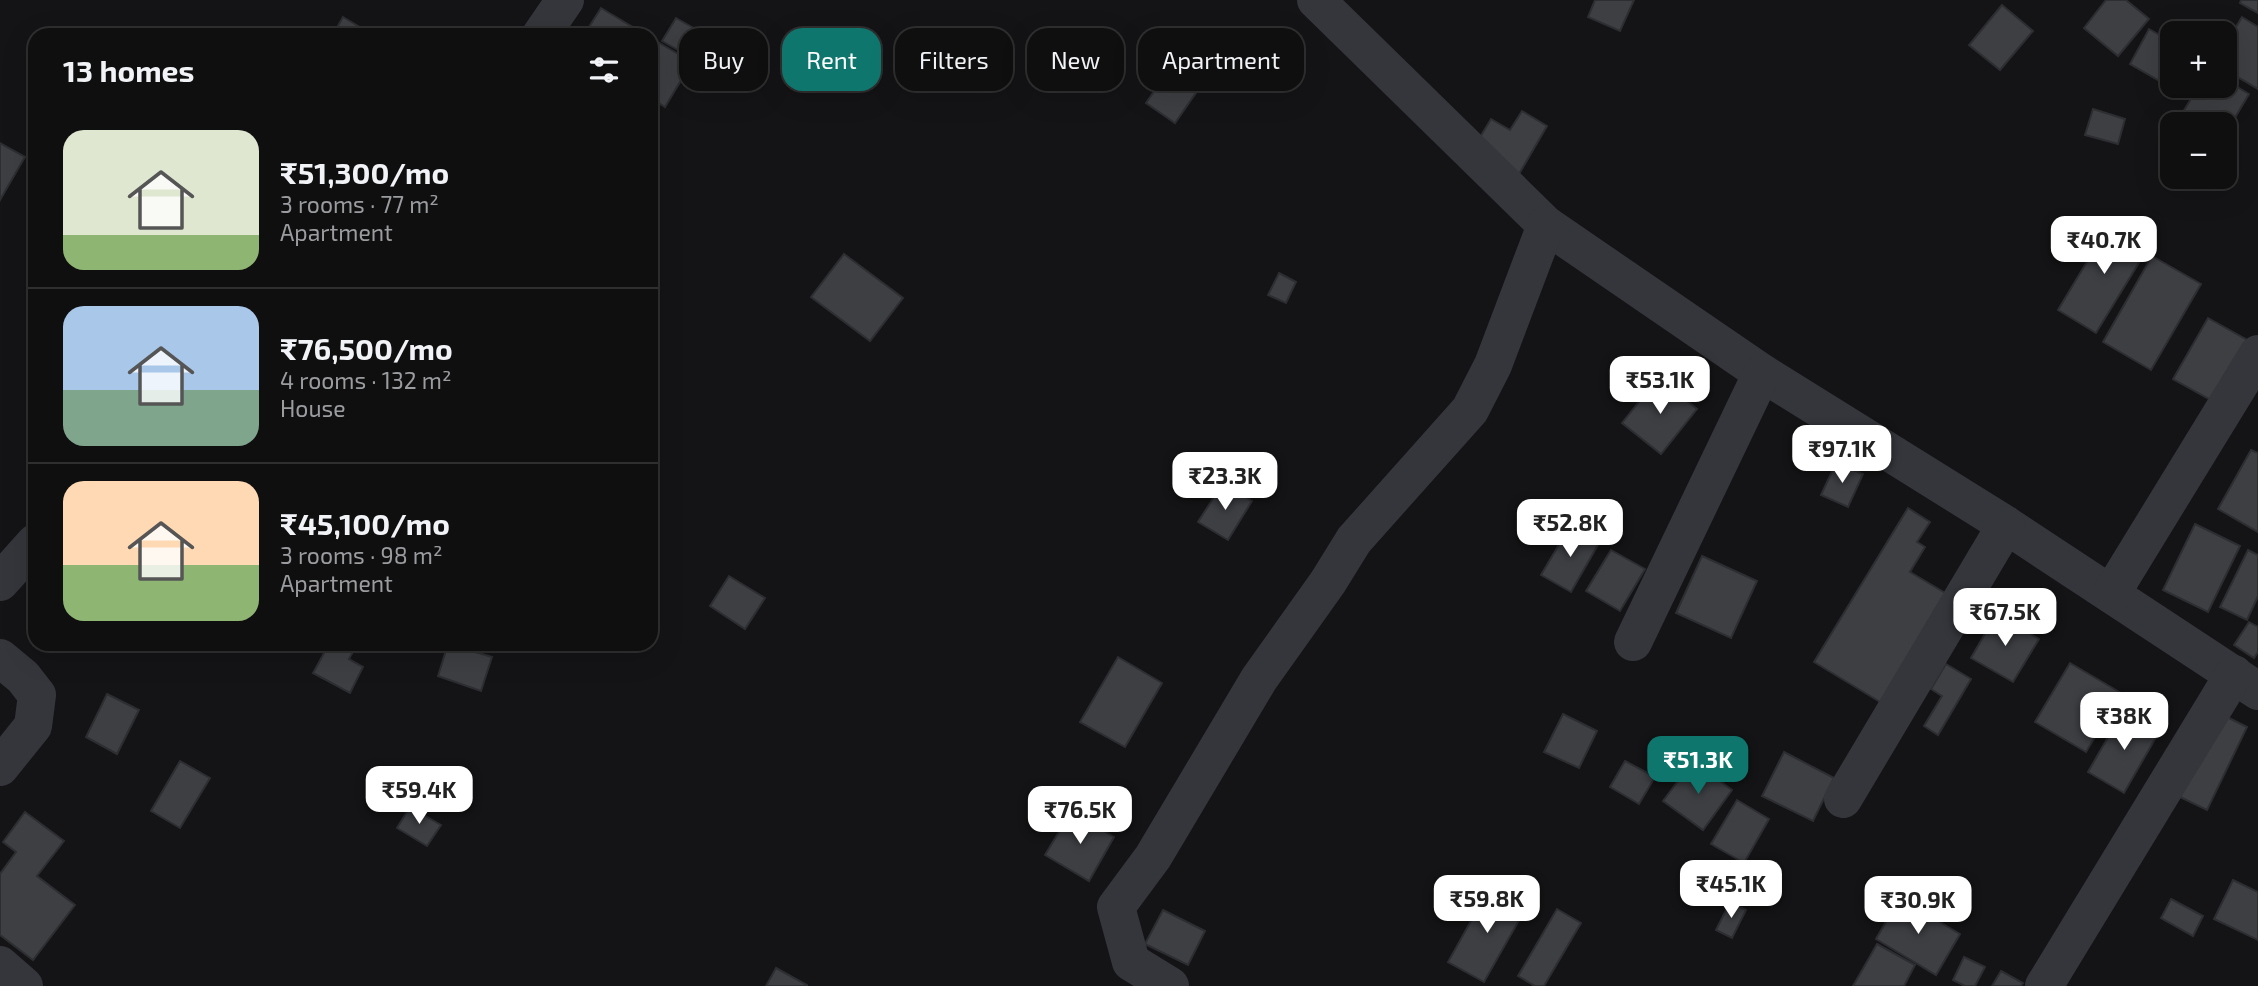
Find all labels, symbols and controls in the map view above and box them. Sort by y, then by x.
map controls [2160,21,2237,189]
button: + [2160,21,2237,98]
chip: Buy [679,28,768,91]
chip: Rent [782,28,881,91]
chip: Filters [895,28,1013,91]
chip: New [1027,28,1124,91]
chip: Apartment [1138,28,1304,91]
icon: filters [585,51,623,89]
text: 13 homes [63,52,194,88]
button: − [2160,112,2237,189]
text: ₹51,300/mo [280,154,449,190]
icon: home [119,158,203,242]
text: 3 rooms · 77 m² [280,190,439,218]
pin: ₹40.7K [2047,216,2161,276]
text: Apartment [280,218,393,246]
text: ₹40.7K [2067,225,2141,253]
text: ₹76,500/mo [280,330,453,366]
icon: home [119,334,203,418]
pin: ₹53.1K [1603,356,1717,416]
text: ₹53.1K [1626,365,1694,393]
text: 4 rooms · 132 m² [280,366,452,394]
text: House [280,394,346,422]
pin: ₹97.1K [1785,426,1899,485]
text: ₹97.1K [1808,434,1876,462]
pin: ₹23.3K [1168,452,1282,512]
text: ₹23.3K [1188,461,1262,489]
pin: ₹52.8K [1513,500,1627,559]
text: ₹45,100/mo [280,505,450,541]
text: ₹52.8K [1533,508,1607,536]
icon: home [119,509,203,593]
text: 3 rooms · 98 m² [280,541,442,569]
text: Apartment [280,569,393,597]
pin: ₹67.5K [1948,588,2062,648]
text: ₹67.5K [1969,597,2041,625]
pin: ₹38K [2083,692,2165,752]
text: ₹38K [2096,701,2152,729]
pin: ₹51.3K [1641,736,1755,796]
text: ₹51.3K [1663,745,1733,773]
pin: ₹59.4K [362,766,476,826]
text: ₹59.4K [382,775,456,803]
pin: ₹76.5K [1023,786,1137,846]
text: ₹76.5K [1044,795,1116,823]
pin: ₹45.1K [1674,860,1788,920]
text: ₹45.1K [1696,869,1766,897]
pin: ₹59.8K [1430,876,1544,935]
pin: ₹30.9K [1861,876,1975,936]
text: ₹59.8K [1450,884,1524,912]
text: ₹30.9K [1881,885,1955,913]

